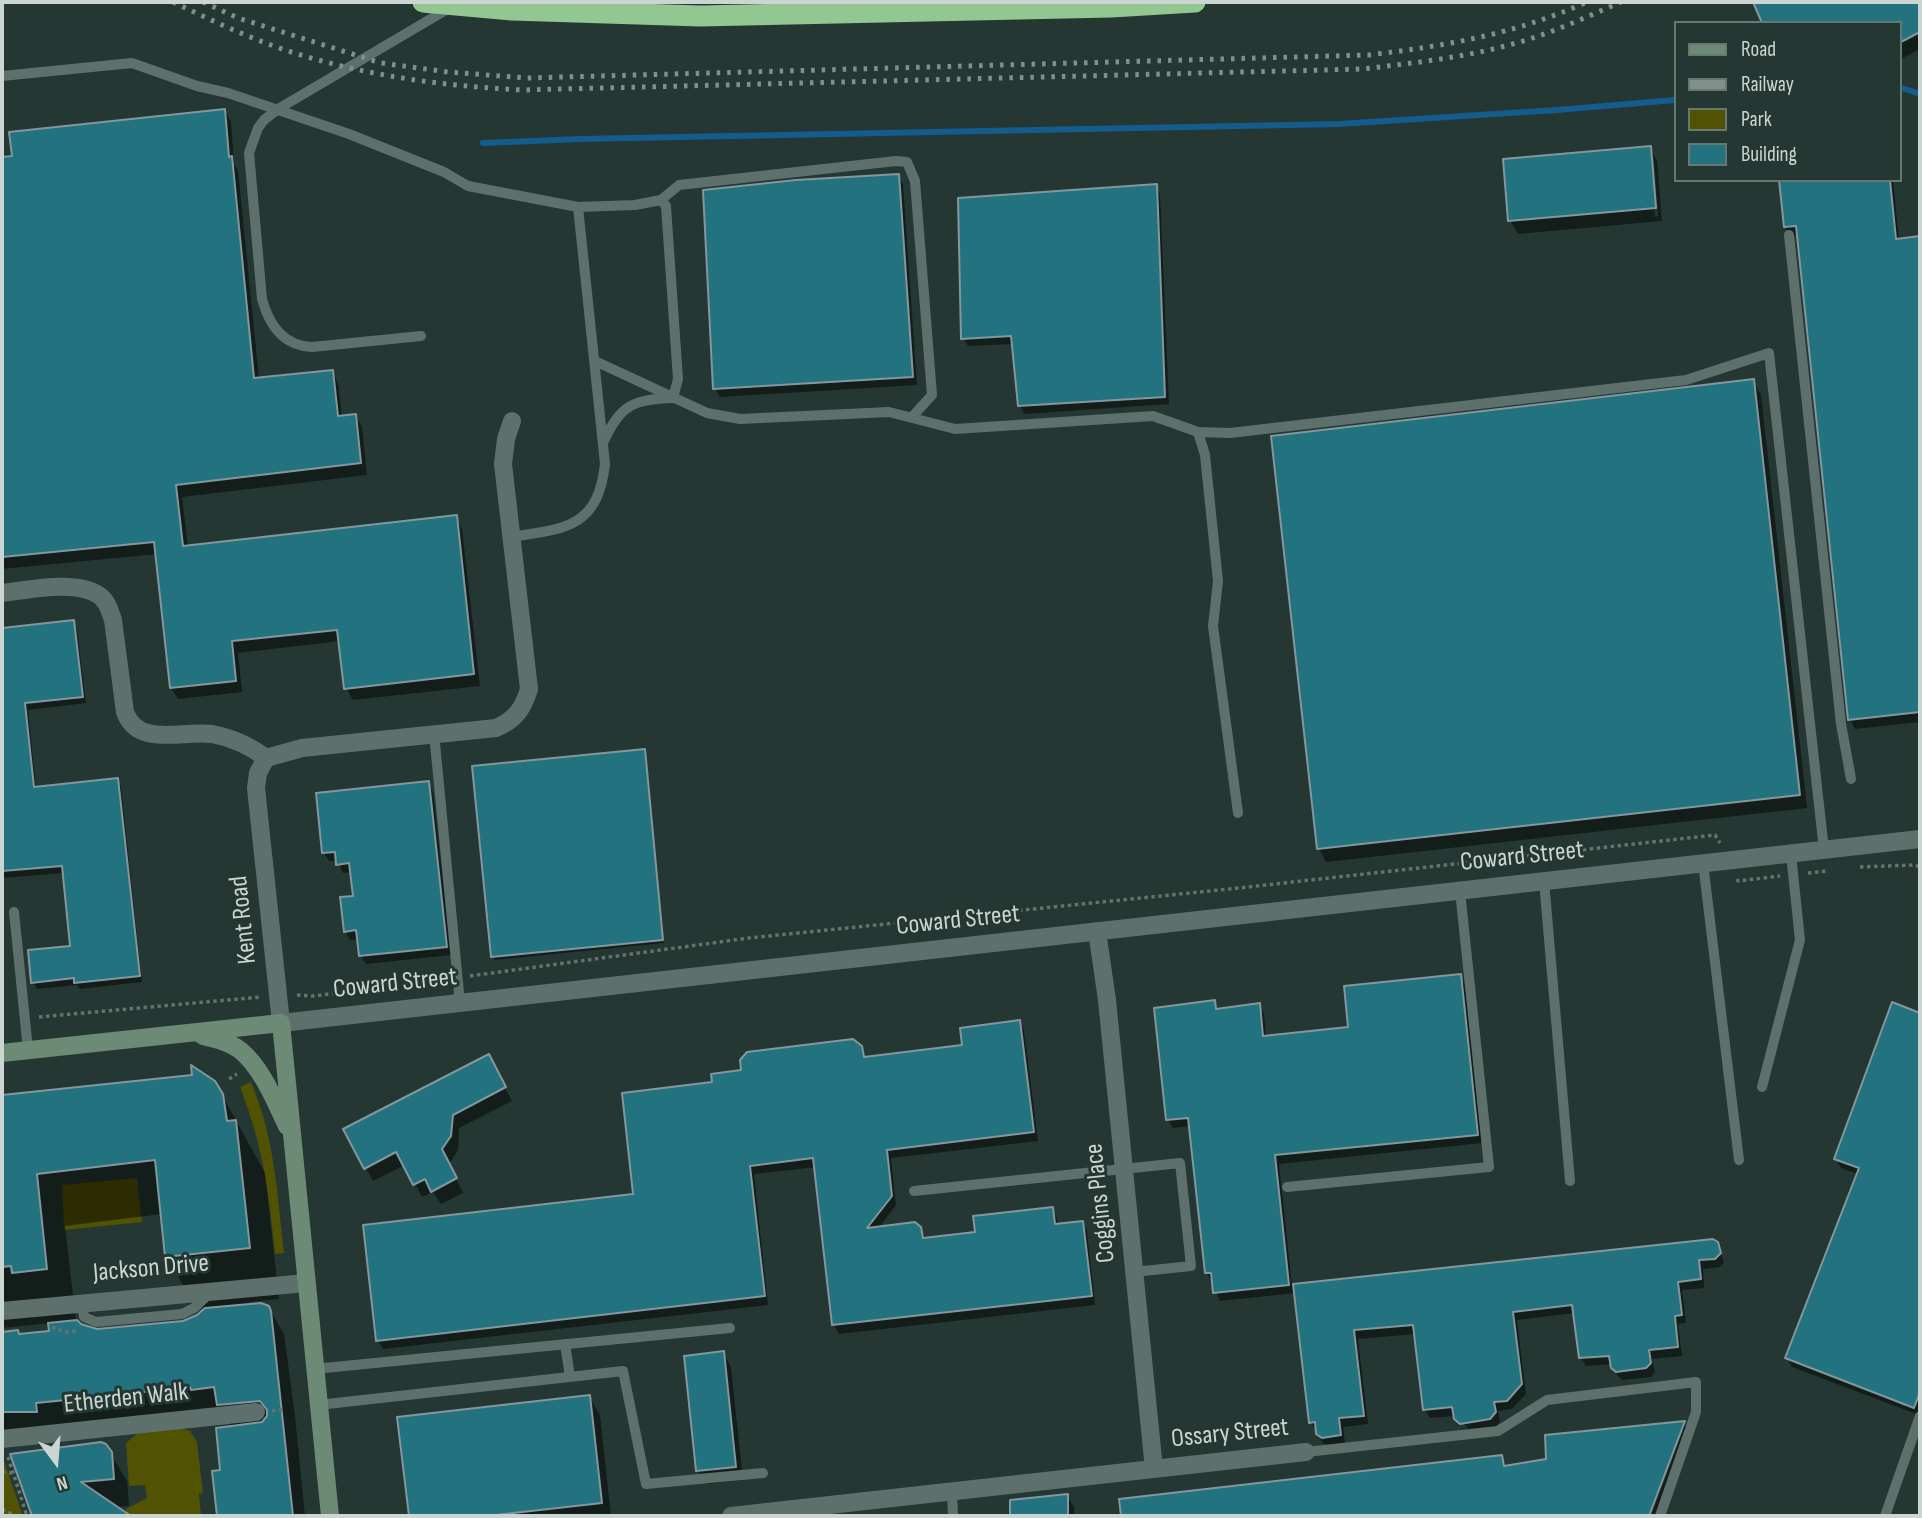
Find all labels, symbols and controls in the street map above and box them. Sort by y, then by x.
legend [1674,21,1901,182]
text: Road [1741,37,1776,62]
text: Railway [1741,72,1794,97]
text: Park [1741,107,1772,132]
text: Building [1741,142,1797,167]
street label: Coward Street [1459,835,1585,879]
street label: Kent Road [224,874,264,966]
street label: Coward Street [895,899,1021,943]
street label: Coward Street [332,962,458,1006]
street label: Coggins Place [1079,1142,1123,1264]
street label: Jackson Drive [92,1248,210,1290]
street label: Etherden Walk [62,1377,190,1421]
street label: Ossary Street [1170,1412,1290,1456]
north arrow [21,1427,91,1497]
text: N [54,1470,70,1495]

